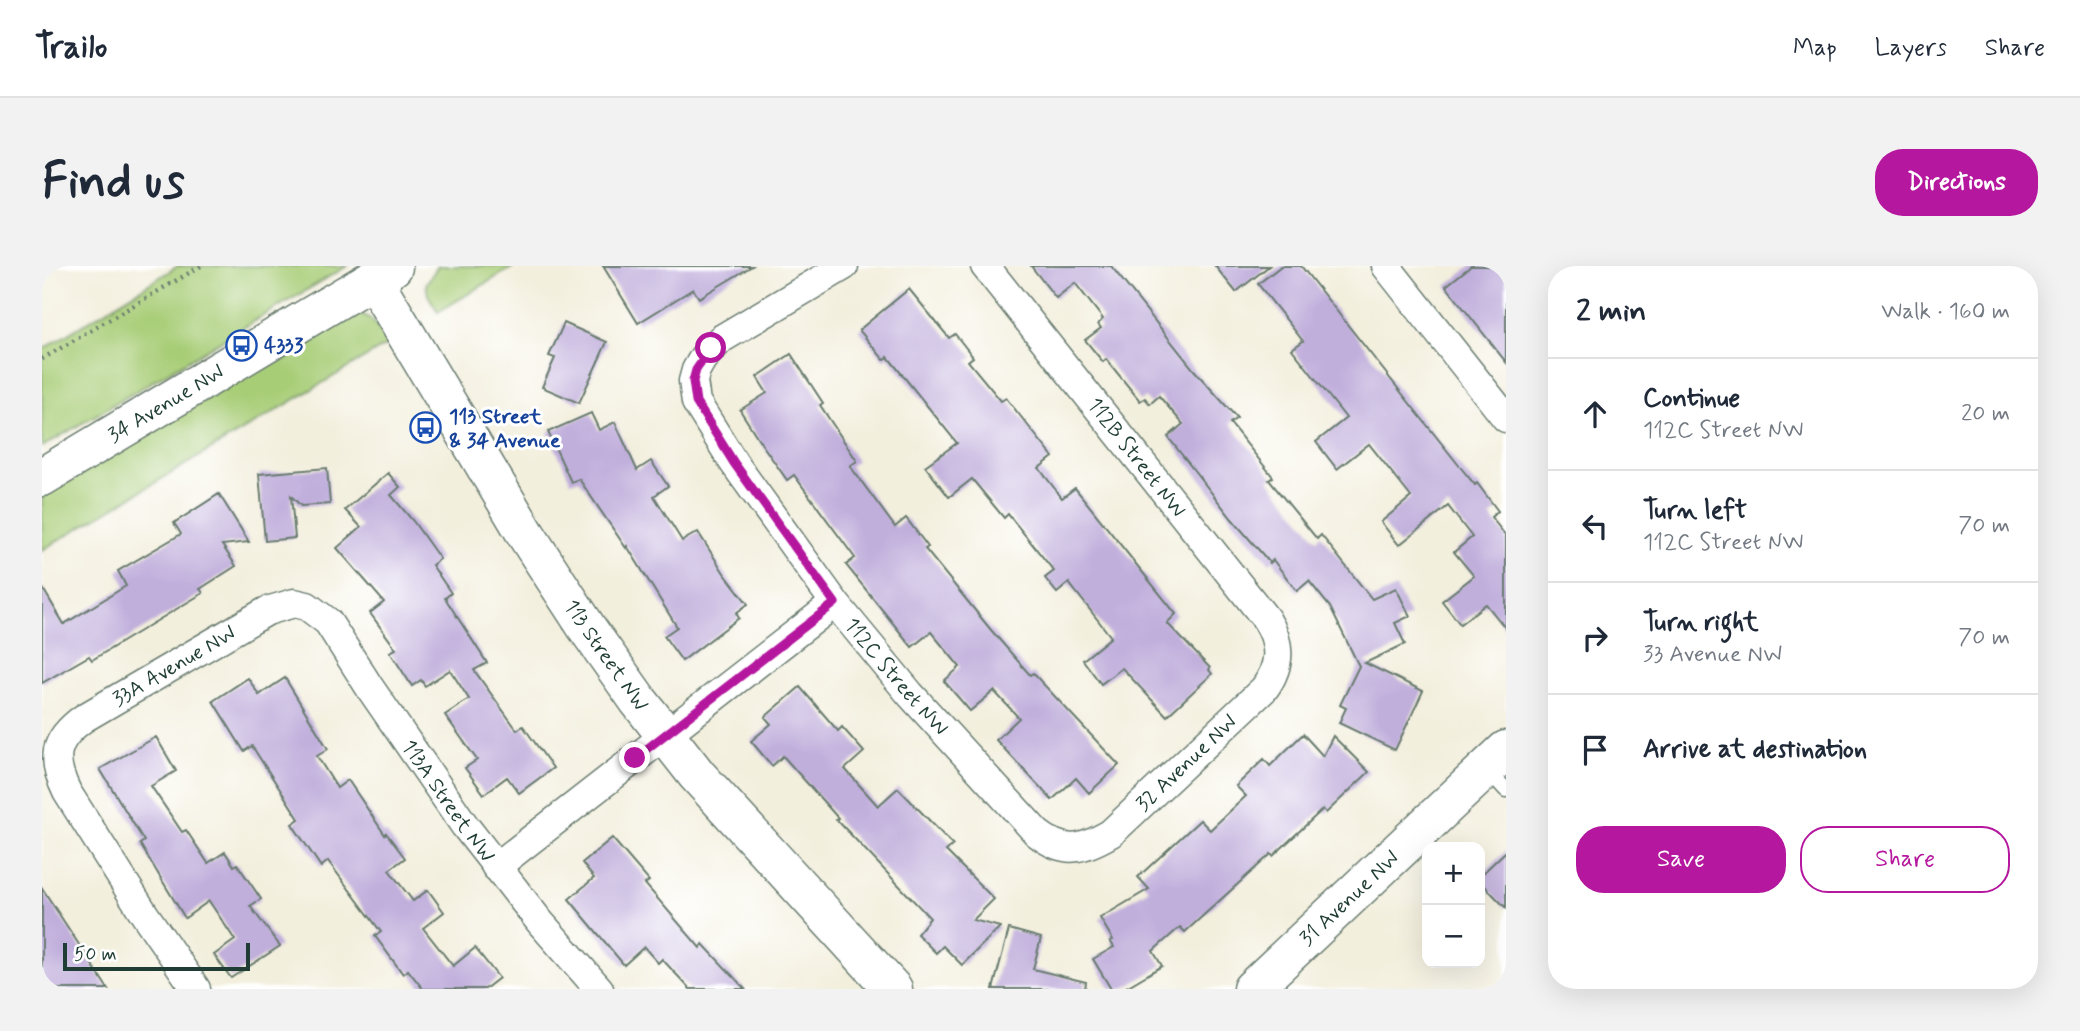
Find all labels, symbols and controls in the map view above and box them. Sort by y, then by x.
text: Trailo [35,26,107,70]
text: Map [1793,33,1837,64]
text: Layers [1875,33,1947,64]
text: Share [1985,33,2045,64]
button: Directions [1875,149,2038,216]
text: Find us [42,150,185,215]
text: 2 min [1576,292,1646,331]
text: Walk · 160 m [1881,297,2010,327]
bus stop icon: 4333 [224,328,258,362]
place label: 4333 [264,332,304,360]
route start [695,332,726,363]
street label: 34 Avenue NW [103,358,229,450]
text: Continue [1643,382,1740,416]
street label: 112B Street NW [1081,392,1192,523]
icon: ahead [1576,395,1614,433]
text: 20 m [1961,399,2010,429]
place label: 113 Street & 34 Avenue [449,403,561,455]
bus stop icon: 113 Street & 34 Avenue [409,411,443,445]
text: 112C Street NW [1643,416,1803,446]
text: Turn left [1643,494,1747,528]
icon: left [1576,507,1614,545]
text: 70 m [1958,511,2010,541]
text: 112C Street NW [1643,528,1803,558]
street label: 113 Street NW [557,594,655,718]
text: Turn right [1643,606,1759,640]
street label: 112C Street NW [838,612,954,742]
icon: right [1576,619,1614,657]
street label: 33A Avenue NW [107,620,241,713]
text: 70 m [1958,623,2010,653]
text: 33 Avenue NW [1643,640,1782,670]
street label: 32 Avenue NW [1130,709,1243,818]
icon: arrive [1576,731,1614,769]
text: Arrive at destination [1643,733,1867,767]
street label: 113A Street NW [395,735,501,868]
route end [619,742,650,773]
button: Save [1576,826,1786,893]
button: Share [1800,826,2010,893]
map controls [1422,842,1485,968]
button: + [1422,842,1485,905]
street label: 31 Avenue NW [1294,845,1405,952]
button: − [1422,905,1485,968]
scale bar [63,940,250,972]
text: 50 m [74,942,117,967]

